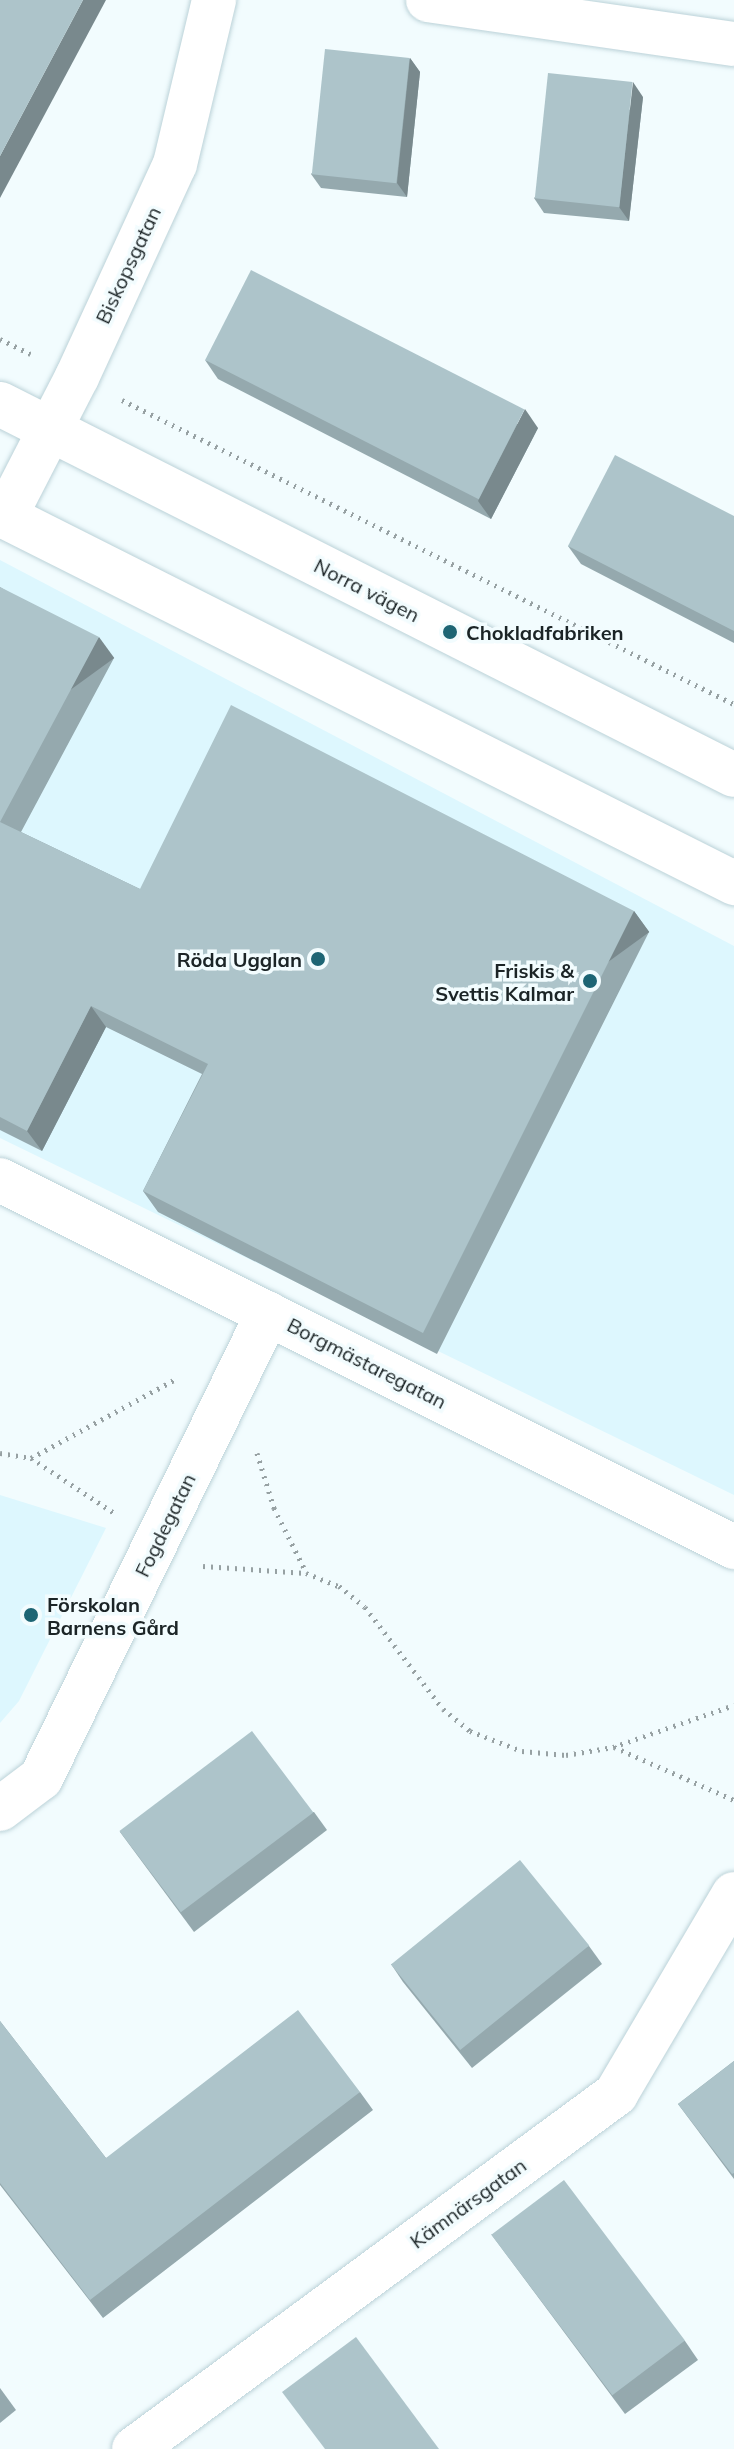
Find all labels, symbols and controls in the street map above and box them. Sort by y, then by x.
street label: Biskopsgatan [90,203,166,327]
street label: Norra vägen [310,553,424,627]
place label: Chokladfabriken [466,620,624,644]
marker: Chokladfabriken [441,623,459,641]
place label: Röda Ugglan [177,947,302,971]
marker: Röda Ugglan [309,950,327,968]
place label: Friskis & Svettis Kalmar [435,958,574,1005]
marker: Friskis & Svettis Kalmar [581,972,599,990]
street label: Borgmästaregatan [283,1312,451,1414]
street label: Fogdegatan [130,1469,200,1581]
place label: Förskolan Barnens Gård [47,1592,179,1639]
marker: Förskolan Barnens Gård [22,1606,40,1624]
street label: Kämnärsgatan [405,2153,531,2253]

